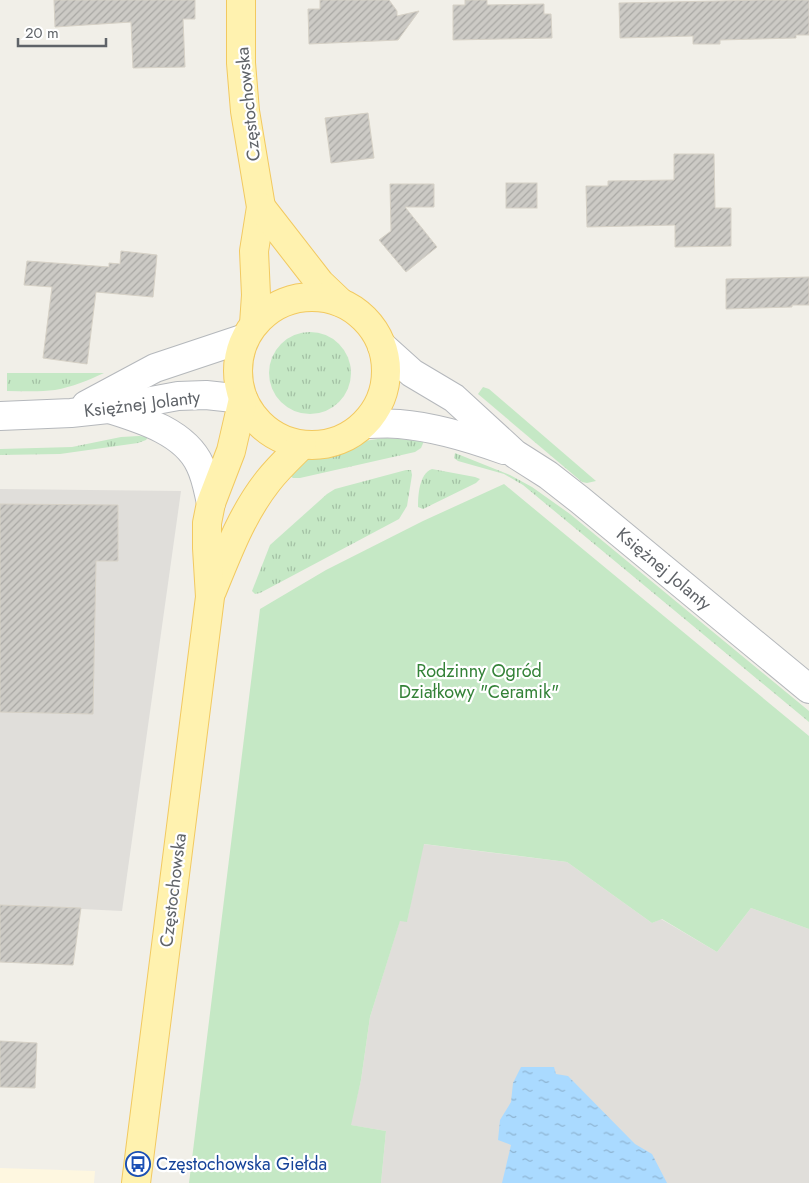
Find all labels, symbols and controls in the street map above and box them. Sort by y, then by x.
scale bar [18,15,105,47]
text: 20 m [25,22,59,44]
street label: Częstochowska [229,46,267,162]
street label: Księżnej Jolanty [82,384,202,424]
street label: Księżnej Jolanty [611,521,717,617]
park label: Rodzinny Ogród Działkowy "Ceramik" [399,658,559,705]
street label: Częstochowska [153,831,193,949]
bus stop icon: Częstochowska Giełda [125,1151,151,1177]
place label: Częstochowska Giełda [156,1151,327,1177]

